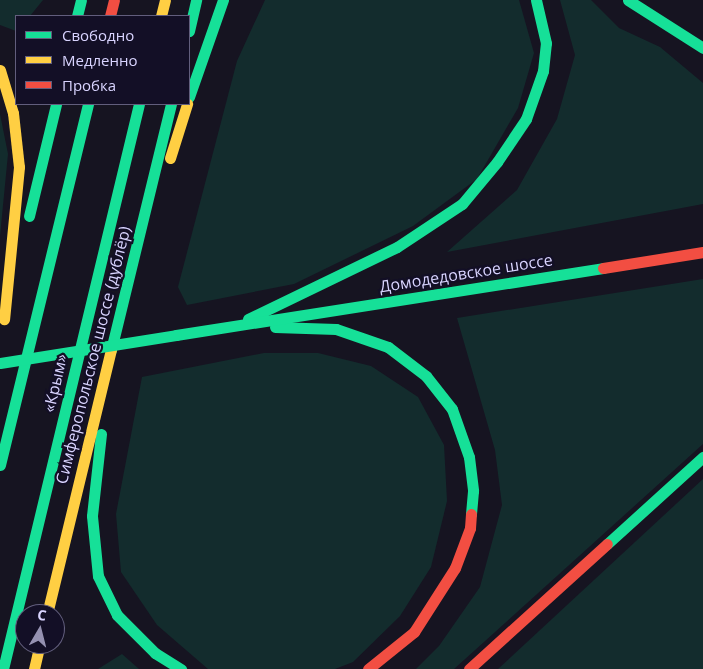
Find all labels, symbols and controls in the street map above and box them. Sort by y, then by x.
legend [15,15,190,105]
text: Свободно [62,25,134,45]
text: Медленно [62,50,138,70]
text: Пробка [62,75,116,95]
street label: Симферопольское шоссе (дублёр) [52,224,134,486]
street label: Домодедовское шоссе [378,250,554,296]
street label: «Крым» [39,352,71,414]
north arrow [15,604,65,654]
text: С [36,605,48,625]

